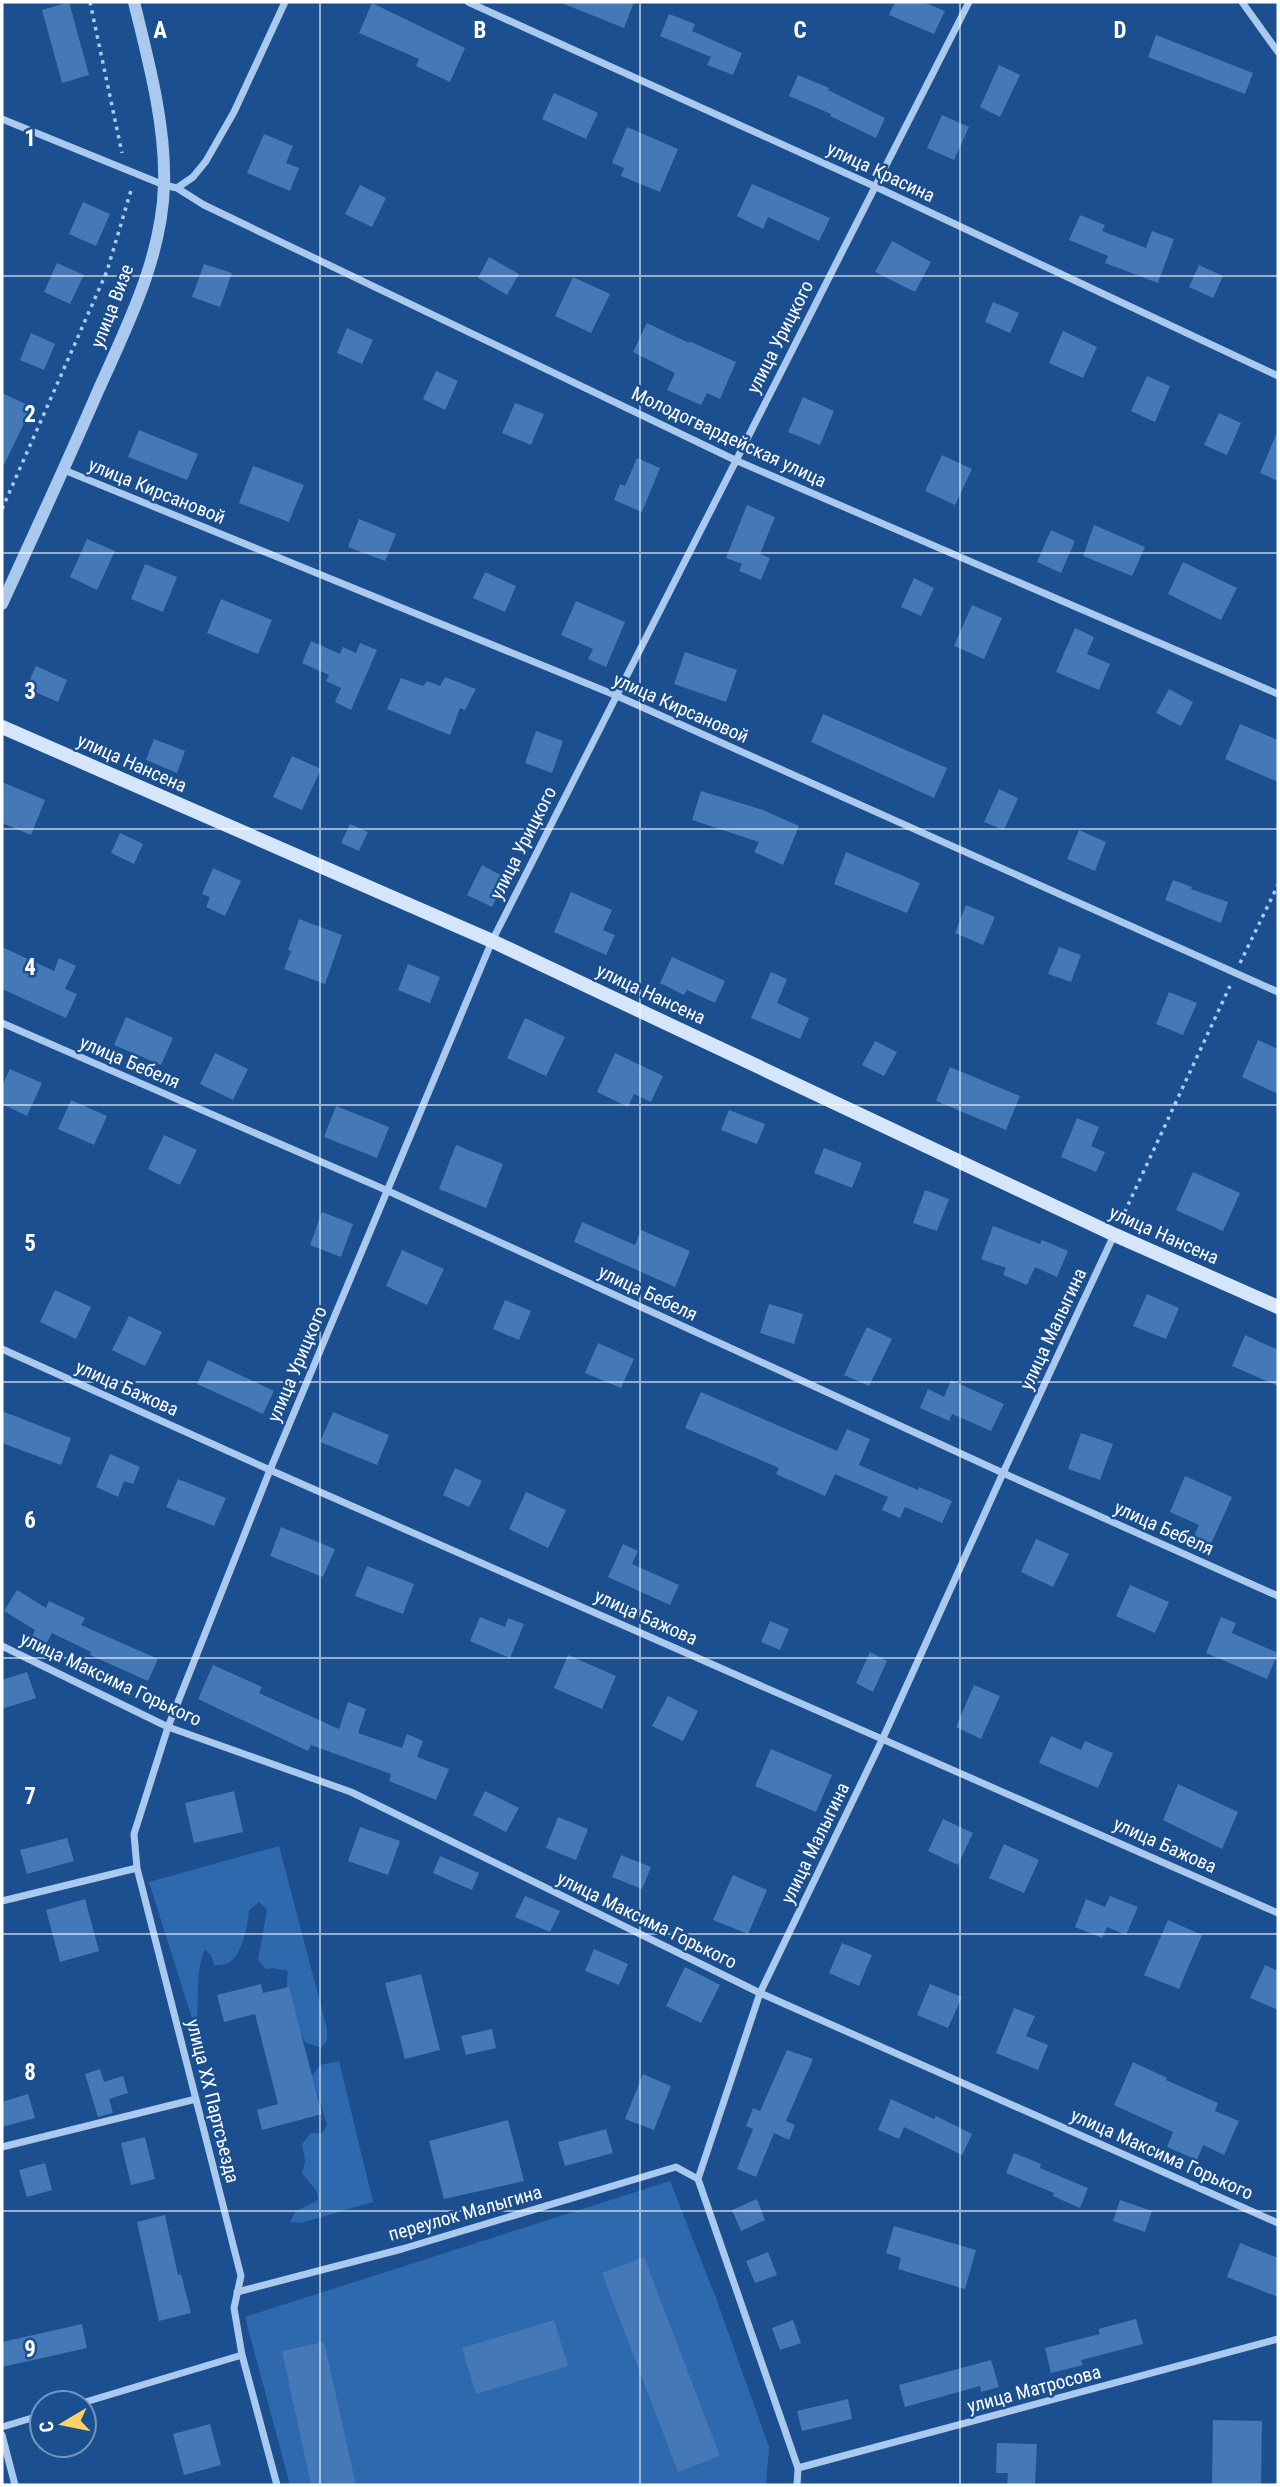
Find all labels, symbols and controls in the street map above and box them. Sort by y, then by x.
text: A [153,17,167,44]
text: B [474,17,486,44]
text: C [793,17,807,44]
text: D [1114,17,1127,44]
text: 1 [24,125,36,152]
street label: улица Красина [823,137,939,207]
street label: улица Визе [86,261,138,351]
street label: улица Урицкого [742,277,818,397]
street label: Молодогвардейская улица [628,382,830,492]
text: 2 [24,401,36,428]
street label: улица Кирсановой [85,453,229,529]
street label: улица Кирсановой [610,668,752,748]
text: 3 [24,678,36,705]
street label: улица Нансена [74,729,190,797]
street label: улица Урицкого [485,783,561,903]
text: 4 [24,954,36,981]
street label: улица Нансена [593,959,709,1029]
street label: улица Бебеля [76,1031,184,1093]
street label: улица Нансена [1106,1201,1222,1269]
text: 5 [24,1230,36,1257]
street label: улица Бебеля [595,1260,701,1326]
street label: улица Малыгина [1015,1264,1091,1394]
street label: улица Урицкого [262,1303,332,1425]
street label: улица Бажова [72,1355,182,1421]
street label: улица Бебеля [1111,1496,1217,1560]
text: 6 [24,1507,36,1534]
street label: улица Бажова [591,1584,701,1650]
street label: улица Максима Горького [17,1627,205,1731]
street label: улица Малыгина [776,1779,854,1907]
text: 7 [24,1783,36,1810]
street label: улица Бажова [1110,1812,1220,1878]
street label: улица Максима Горького [553,1866,741,1974]
street label: улица XX Партсъезда [181,2017,245,2185]
text: 8 [24,2059,36,2086]
street label: улица Максима Горького [1067,2103,1257,2205]
street label: переулок Малыгина [386,2180,544,2246]
text: 9 [24,2336,36,2363]
street label: улица Матросова [965,2360,1103,2418]
north arrow [28,2389,98,2459]
text: С [34,2419,59,2434]

